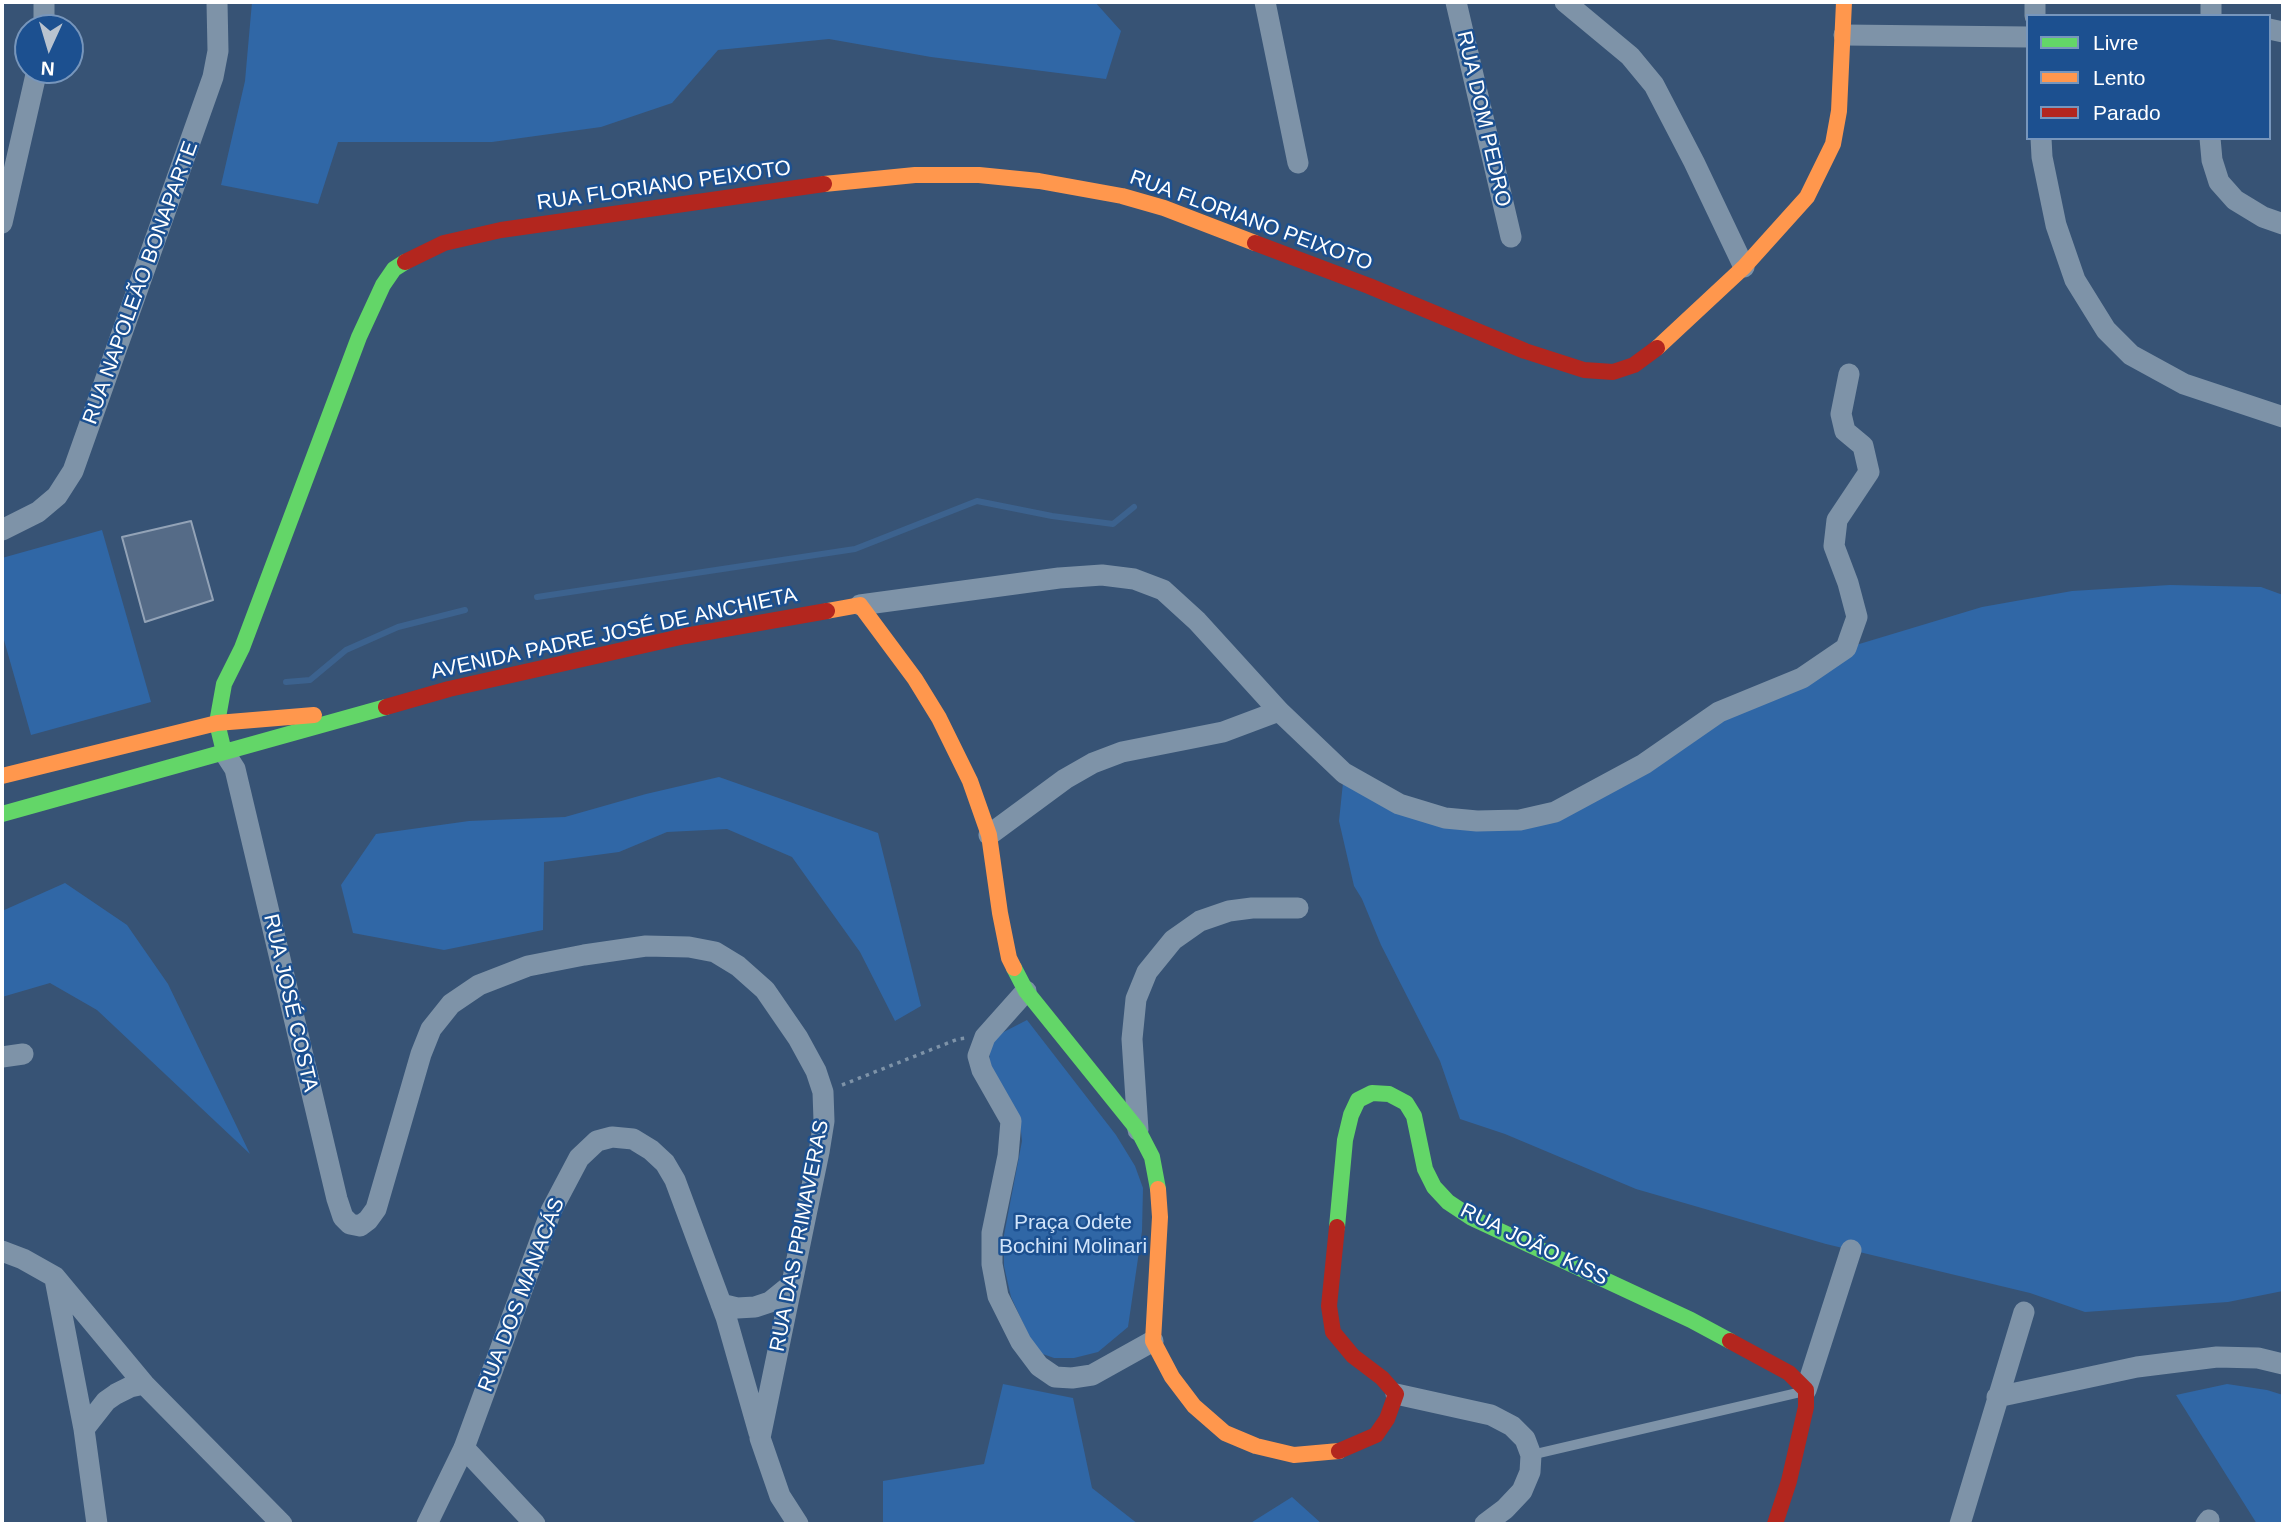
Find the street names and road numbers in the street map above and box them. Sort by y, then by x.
street label: RUA DOM PEDRO [1451,29,1515,209]
street label: RUA NAPOLEÃO BONAPARTE [78,138,204,428]
street label: RUA FLORIANO PEIXOTO [535,156,793,216]
street label: RUA FLORIANO PEIXOTO [1126,165,1376,277]
street label: AVENIDA PADRE JOSÉ DE ANCHIETA [429,583,799,685]
street label: RUA JOSÉ COSTA [257,912,323,1094]
street label: RUA DAS PRIMAVERAS [765,1118,835,1354]
street label: RUA DOS MANACÁS [473,1195,571,1395]
street label: RUA JOÃO KISS [1456,1198,1612,1292]

